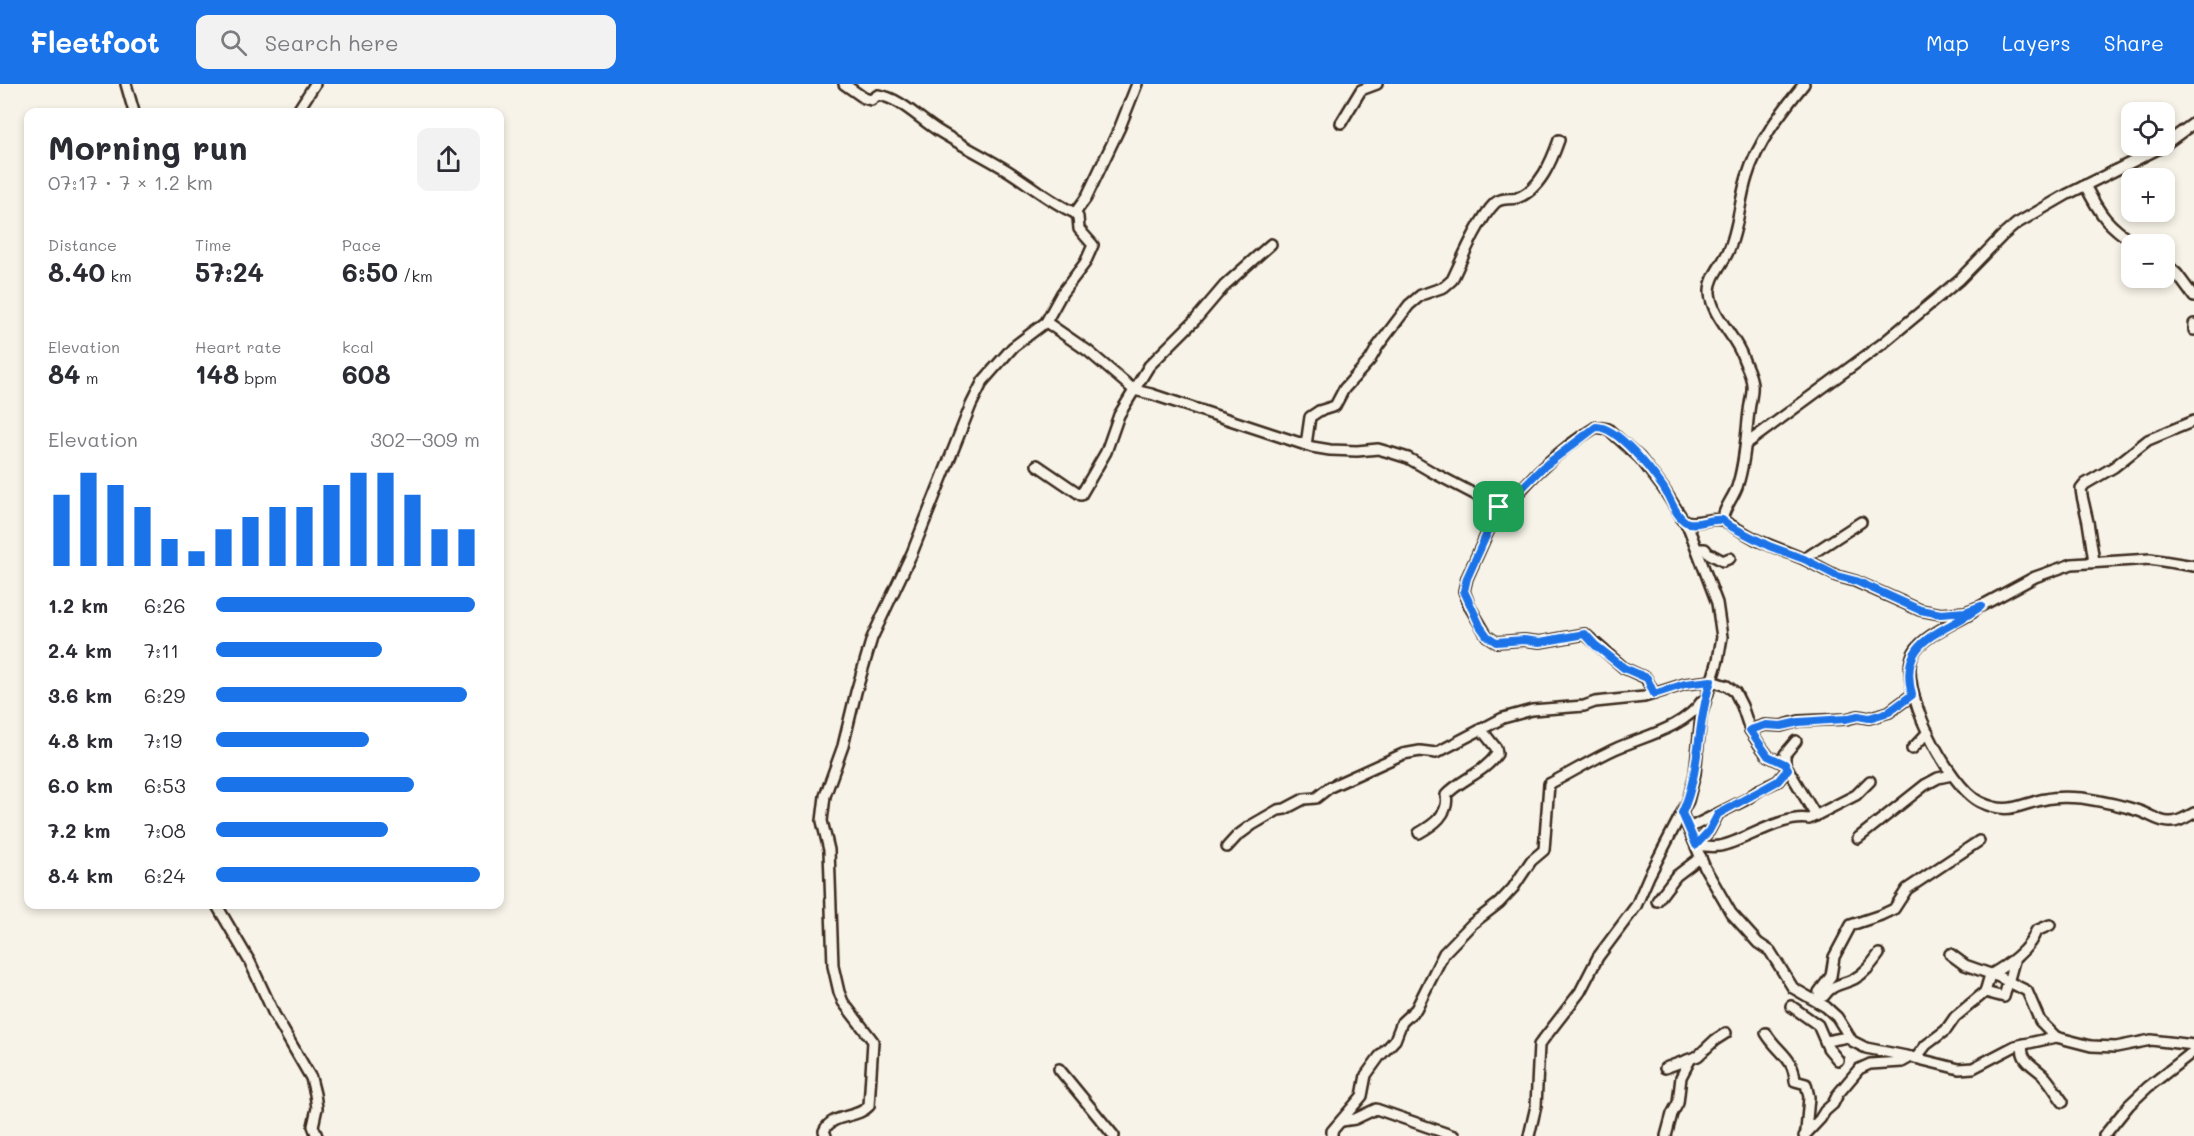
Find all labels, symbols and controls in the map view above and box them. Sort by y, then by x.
search box [196,15,616,69]
text: Fleetfoot [30,24,160,60]
icon: search [217,26,250,59]
text: Search here [265,28,399,57]
text: Map [1926,29,1969,56]
text: Layers [2002,29,2071,56]
text: Share [2104,29,2164,56]
map controls [2121,102,2175,288]
button: locate [2121,102,2175,156]
text: Morning run [48,125,248,168]
button: share [417,128,480,191]
button: + [2121,168,2175,222]
text: 07:17 · 7 × 1.2 km [48,169,213,195]
text: Distance [48,234,117,255]
text: Time [195,234,231,255]
text: Pace [342,234,381,255]
button: − [2121,234,2175,288]
text: 8.40 [48,255,105,289]
text: 57:24 [195,255,264,289]
text: 6:50 [342,255,398,289]
text: km [105,265,132,286]
text: /km [398,265,433,286]
text: Elevation [48,336,120,357]
text: Heart rate [195,336,281,357]
text: kcal [342,336,374,357]
text: 84 [48,357,81,391]
text: 148 [195,357,239,391]
text: 608 [342,357,391,391]
text: m [81,367,98,388]
text: bpm [239,367,277,388]
text: Elevation [48,426,138,452]
text: 302–309 m [370,426,480,452]
pin [1473,481,1524,532]
icon: arrive [1482,490,1515,523]
text: 1.2 km [48,592,108,618]
text: 6:26 [144,592,186,618]
text: 2.4 km [48,637,112,663]
text: 7:11 [144,637,179,663]
text: 3.6 km [48,682,112,708]
text: 6:29 [144,682,185,708]
text: 4.8 km [48,727,113,753]
text: 7:19 [144,727,182,753]
text: 6.0 km [48,772,113,798]
text: 6:53 [144,772,186,798]
text: 7.2 km [48,817,110,843]
text: 7:08 [144,817,186,843]
text: 8.4 km [48,862,113,888]
text: 6:24 [144,862,185,888]

